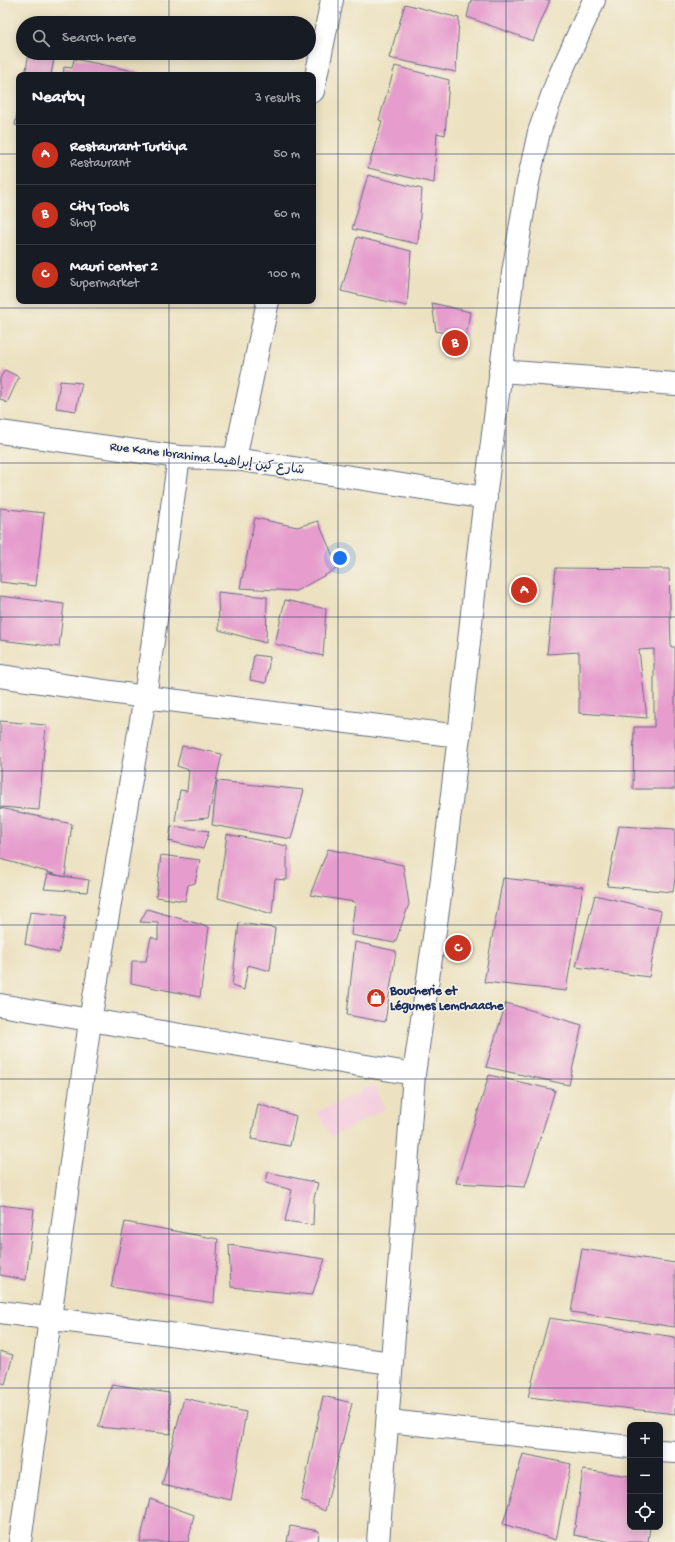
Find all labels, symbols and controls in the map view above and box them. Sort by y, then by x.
search box [16,16,316,60]
icon: search [30,27,52,49]
text: Search here [62,29,136,47]
text: Nearby [32,88,85,108]
text: 3 results [255,91,300,106]
text: Restaurant Turkiya [70,138,187,156]
text: A [41,147,49,162]
text: 50 m [273,147,300,162]
text: Restaurant [70,156,130,171]
text: City Tools [70,198,129,216]
text: B [42,207,48,222]
text: 60 m [274,207,300,222]
text: Shop [70,216,96,231]
text: Mauri center 2 [70,258,158,276]
text: C [41,267,49,282]
text: 100 m [268,267,300,282]
text: Supermarket [70,276,139,291]
pin: B [442,328,468,358]
street label: Rue Kane Ibrahima شارع كين إبراهيما [109,440,305,478]
your location [330,548,350,568]
pin: A [511,575,537,605]
pin: C [445,933,471,963]
place label: Boucherie et Légumes Lemchaache [389,984,505,1014]
shop icon: Boucherie et Légumes Lemchaache [365,987,387,1009]
map controls [627,1422,663,1530]
button: + [627,1422,663,1458]
button: − [627,1458,663,1494]
button: locate [627,1494,663,1530]

